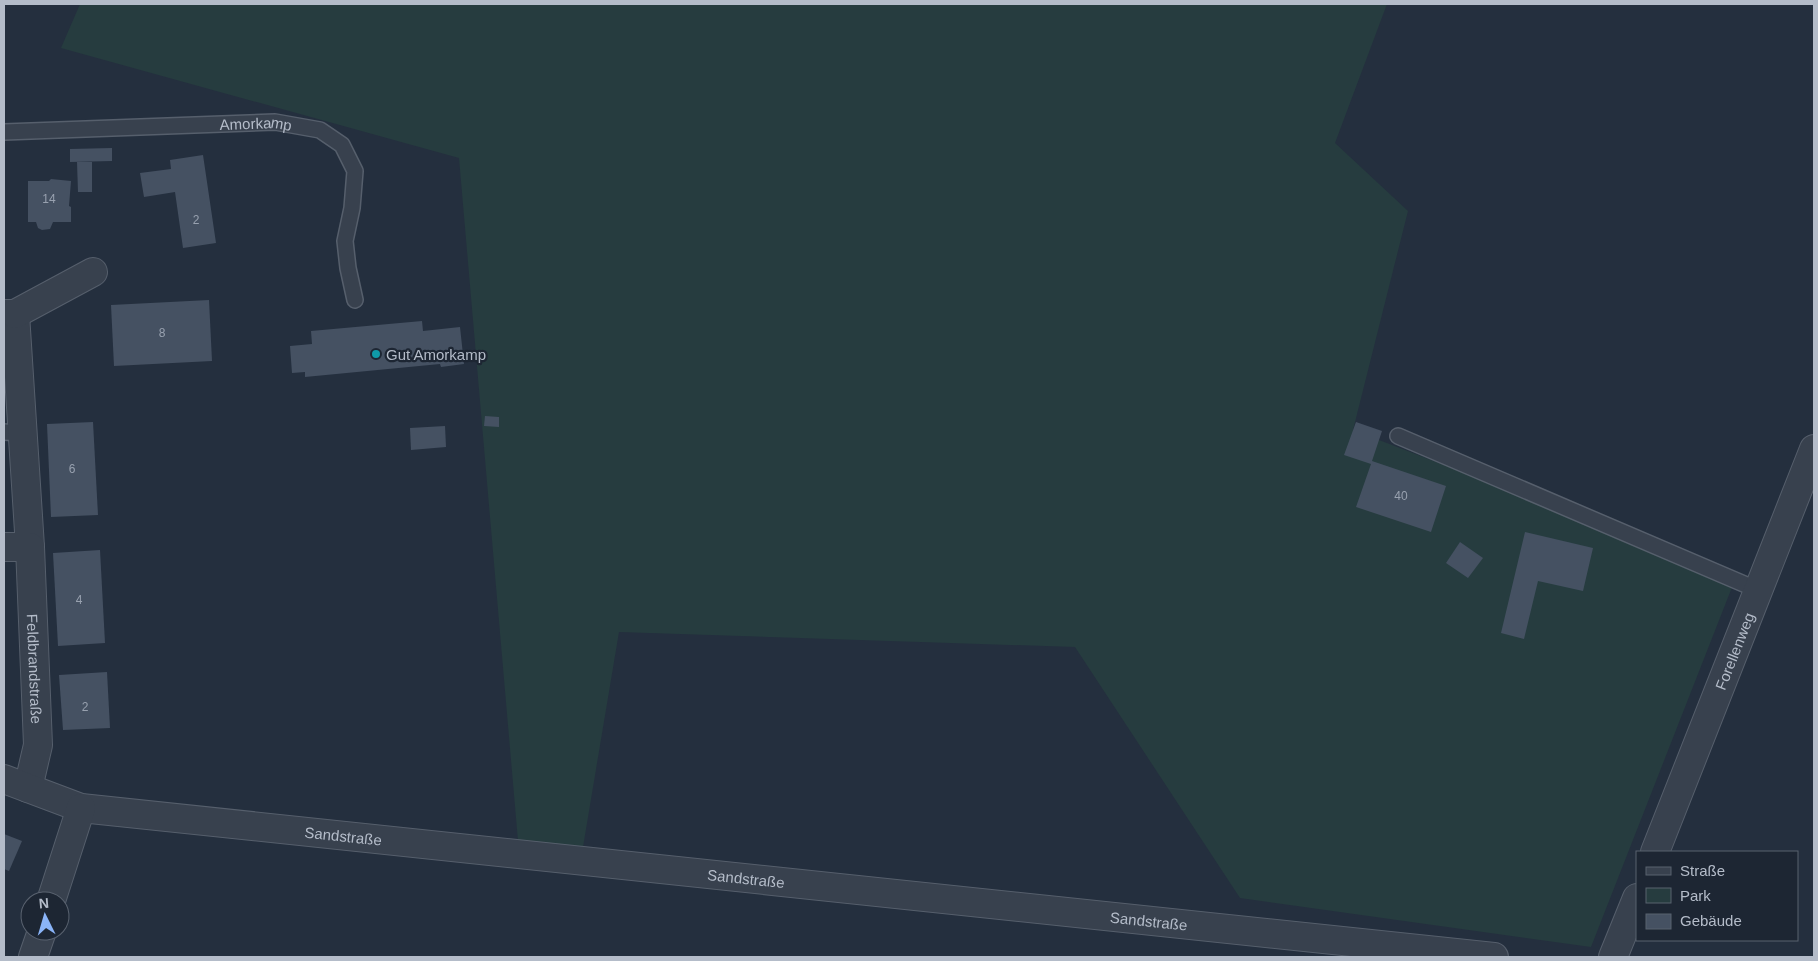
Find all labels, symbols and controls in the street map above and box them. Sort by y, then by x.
street label: Amorkamp [219,113,293,133]
house number: 14 [42,192,56,206]
house number: 2 [193,213,200,227]
house number: 8 [159,326,166,340]
place label: Gut Amorkamp [386,346,486,363]
marker: Gut Amorkamp [370,348,382,360]
house number: 6 [69,462,76,476]
house number: 40 [1394,489,1408,503]
house number: 4 [76,593,83,607]
street label: Forellenweg [1711,610,1757,692]
street label: Feldbrandstraße [24,614,46,724]
house number: 2 [82,700,89,714]
street label: Sandstraße [304,823,383,848]
legend [1636,851,1798,941]
text: Straße [1680,862,1725,879]
street label: Sandstraße [707,866,785,891]
text: Park [1680,887,1711,904]
north arrow [20,891,70,941]
text: N [38,895,50,911]
street label: Sandstraße [1109,908,1188,933]
text: Gebäude [1680,912,1742,929]

